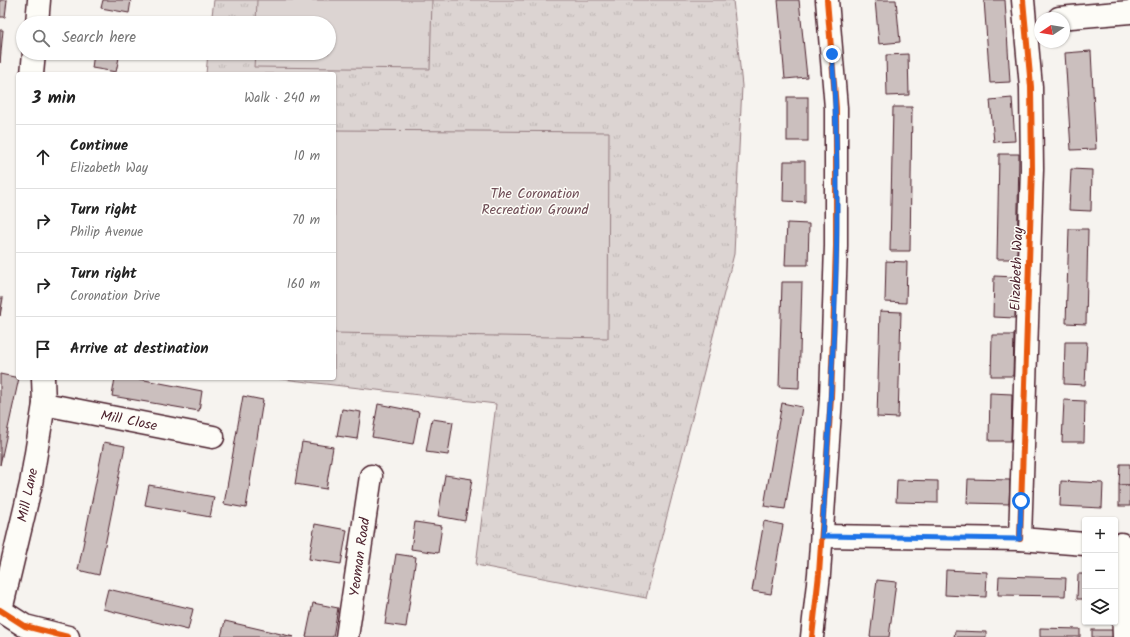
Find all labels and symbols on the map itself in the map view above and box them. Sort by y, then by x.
north arrow [1034,12,1070,48]
route end [823,45,841,63]
park label: The Coronation Recreation Ground [481,183,590,221]
street label: Elizabeth Way [1005,226,1029,311]
street label: Mill Close [99,405,160,437]
street label: Mill Lane [12,465,45,524]
route start [1012,492,1030,510]
street label: Yeoman Road [344,515,377,598]

